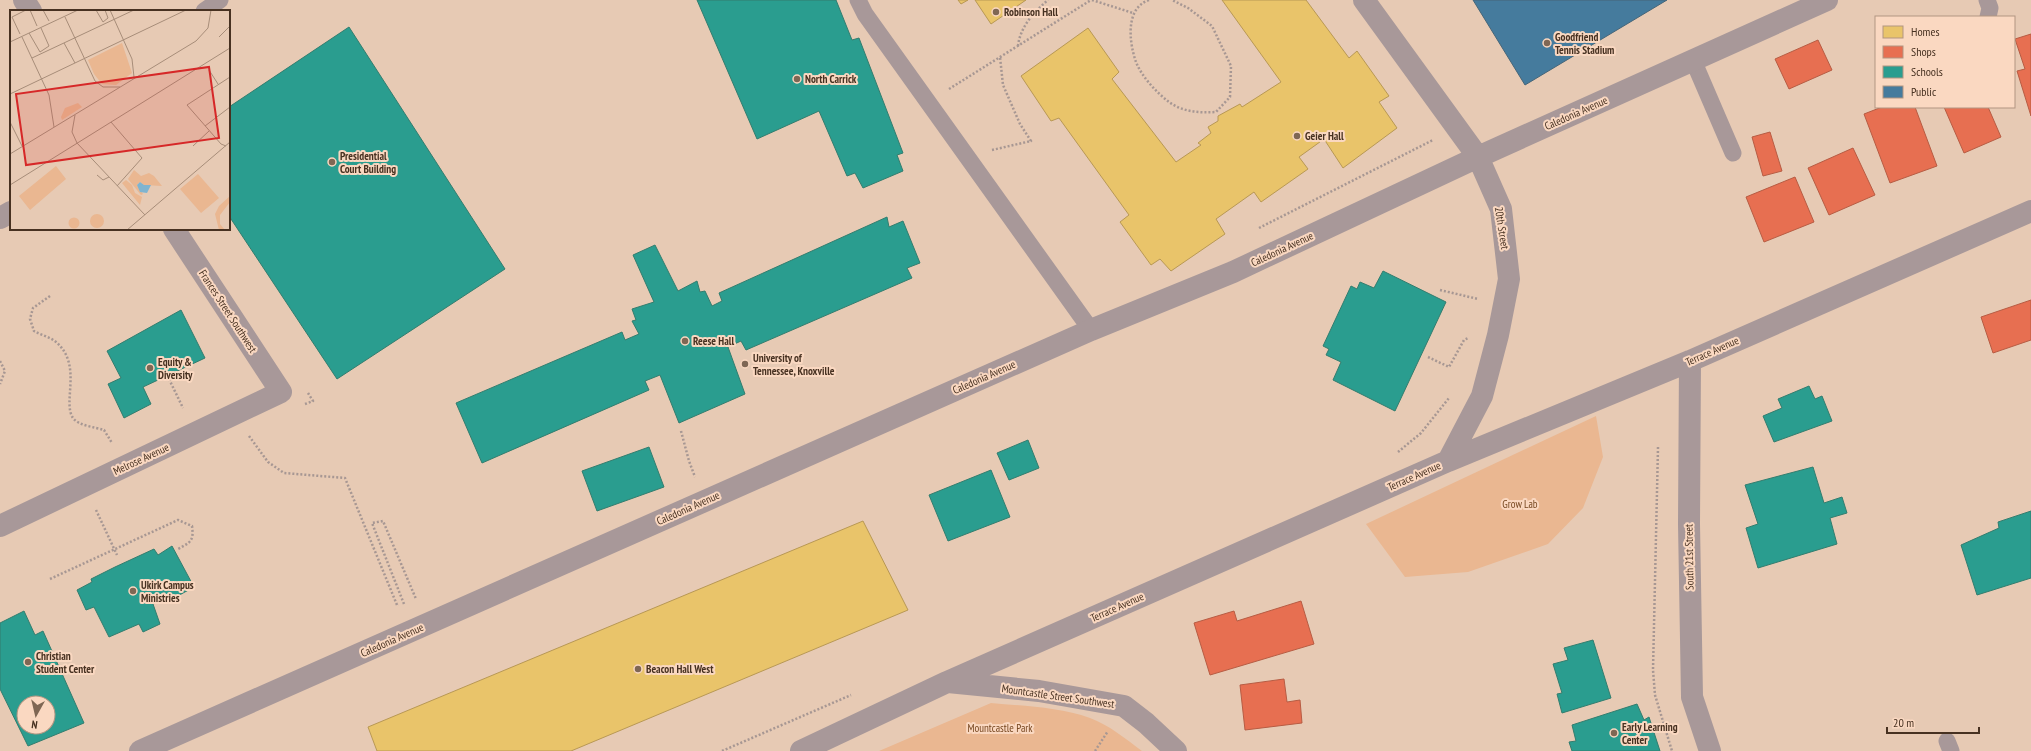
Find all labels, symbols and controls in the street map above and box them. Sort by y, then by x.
place label: Robinson Hall [1004,5,1058,19]
marker: Robinson Hall [991,7,1001,17]
inset map [10,10,230,230]
legend [1875,16,2015,108]
text: Homes [1911,24,1939,39]
place label: Goodfriend Tennis Stadium [1555,30,1614,57]
marker: Goodfriend Tennis Stadium [1542,38,1552,48]
text: Shops [1911,44,1936,59]
text: Schools [1911,64,1943,79]
place label: North Carrick [805,72,857,86]
marker: North Carrick [792,74,802,84]
text: Public [1911,84,1937,99]
street label: Caledonia Avenue [1542,93,1610,133]
place label: Geier Hall [1305,129,1344,143]
marker: Geier Hall [1292,131,1302,141]
place label: Presidential Court Building [340,149,396,176]
marker: Presidential Court Building [327,157,337,167]
street label: 20th Street [1492,206,1512,250]
street label: Caledonia Avenue [1249,228,1316,270]
street label: Frances Street Southwest [196,267,260,355]
street label: Terrace Avenue [1683,333,1741,369]
place label: Reese Hall [693,334,734,348]
marker: Reese Hall [680,336,690,346]
place label: University of Tennessee, Knoxville [753,351,835,378]
place label: Equity & Diversity [158,355,193,382]
street label: Caledonia Avenue [950,357,1018,397]
marker: University of Tennessee, Knoxville [740,359,750,369]
marker: Equity & Diversity [145,363,155,373]
street label: Melrose Avenue [111,440,172,478]
street label: Terrace Avenue [1385,458,1443,494]
street label: Caledonia Avenue [654,488,722,528]
park label: Grow Lab [1502,497,1538,511]
street label: South 21st Street [1681,524,1697,590]
place label: Ukirk Campus Ministries [141,578,194,605]
marker: Ukirk Campus Ministries [128,586,138,596]
street label: Terrace Avenue [1088,589,1146,625]
street label: Caledonia Avenue [358,620,426,660]
place label: Christian Student Center [36,649,95,676]
marker: Christian Student Center [23,657,33,667]
place label: Beacon Hall West [646,662,714,676]
marker: Beacon Hall West [633,664,643,674]
street label: Mountcastle Street Southwest [1001,681,1115,711]
north arrow [16,695,56,735]
scale bar [1887,709,1979,735]
text: 20 m [1893,715,1914,730]
text: N [31,718,39,732]
place label: Early Learning Center [1622,720,1678,747]
park label: Mountcastle Park [967,721,1033,735]
marker: Early Learning Center [1609,728,1619,738]

